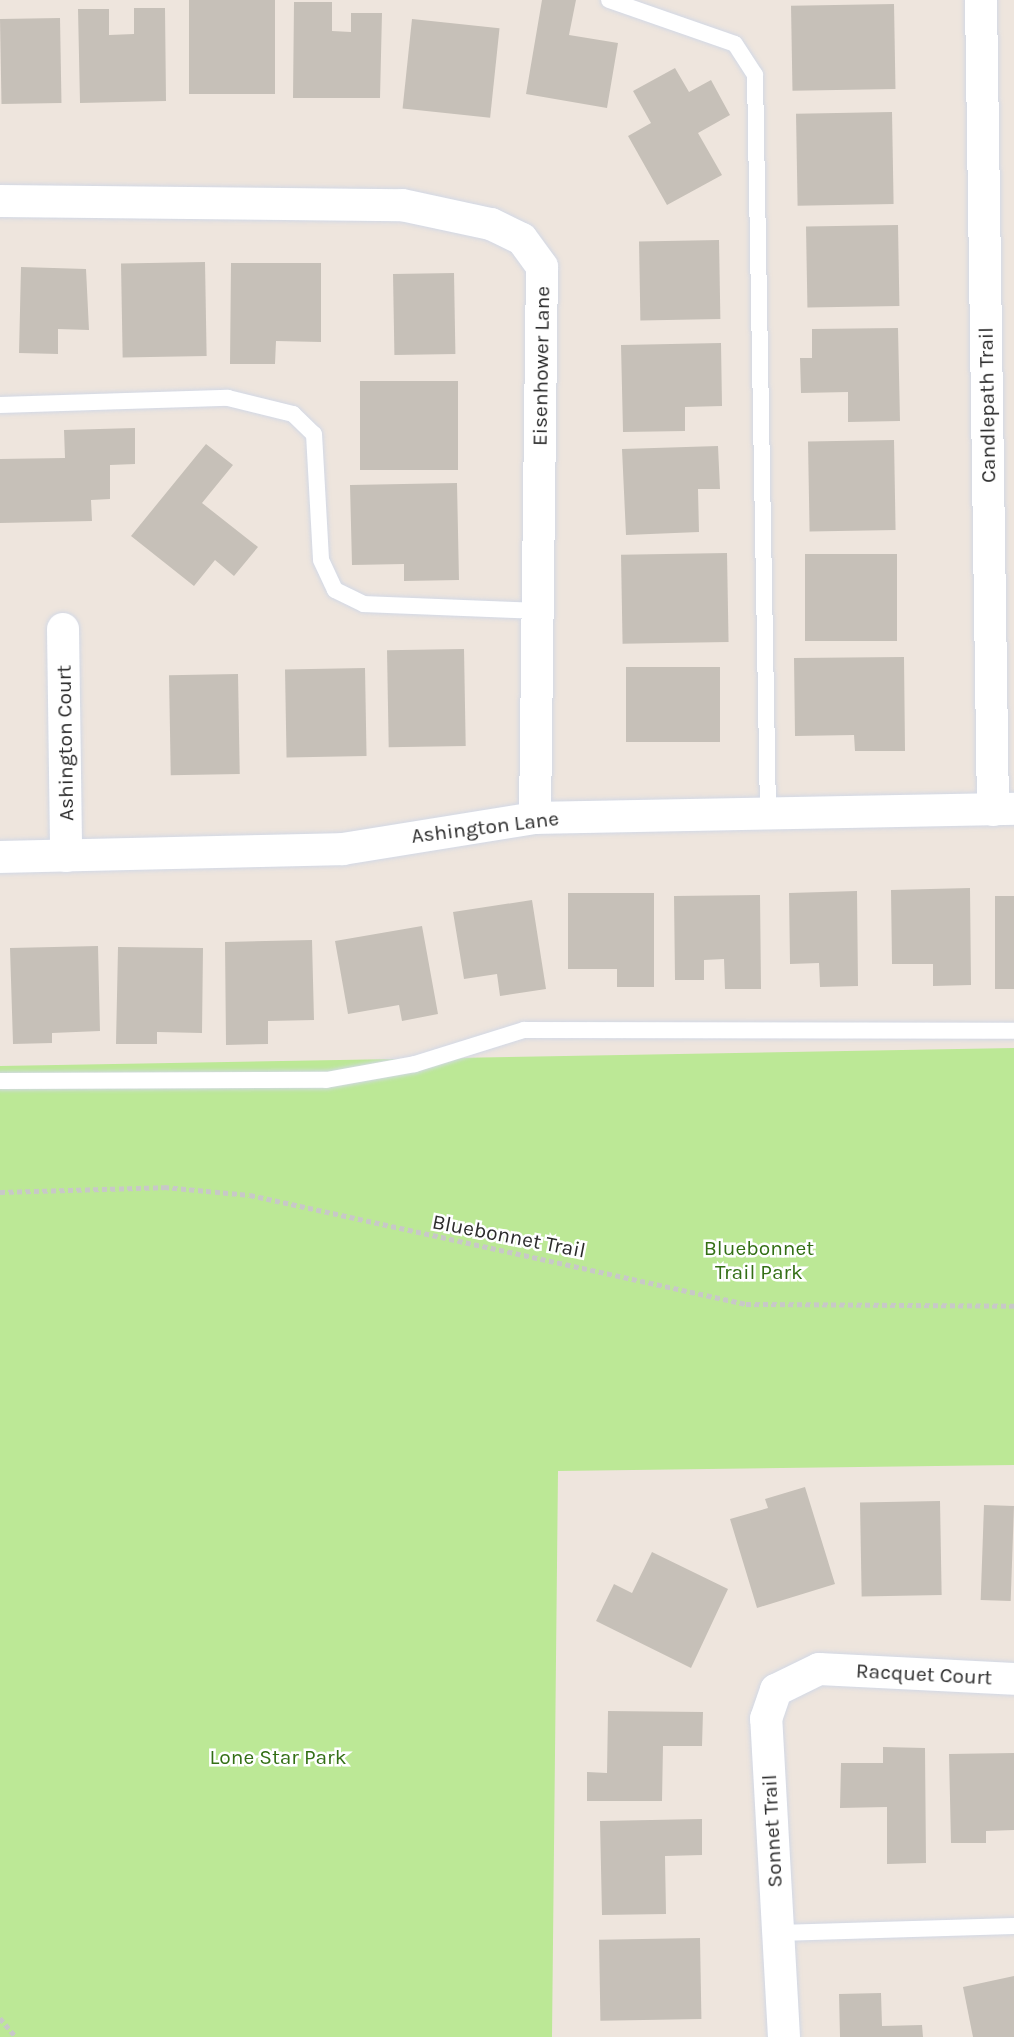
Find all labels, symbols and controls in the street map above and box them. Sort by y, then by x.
street label: Eisenhower Lane [527,286,555,446]
street label: Candlepath Trail [973,327,1001,483]
street label: Ashington Court [51,665,79,821]
street label: Ashington Lane [410,805,560,849]
street label: Bluebonnet Trail [430,1209,588,1263]
park label: Bluebonnet Trail Park [704,1235,814,1285]
street label: Racquet Court [855,1658,993,1690]
park label: Lone Star Park [209,1744,347,1770]
street label: Sonnet Trail [756,1774,788,1888]

